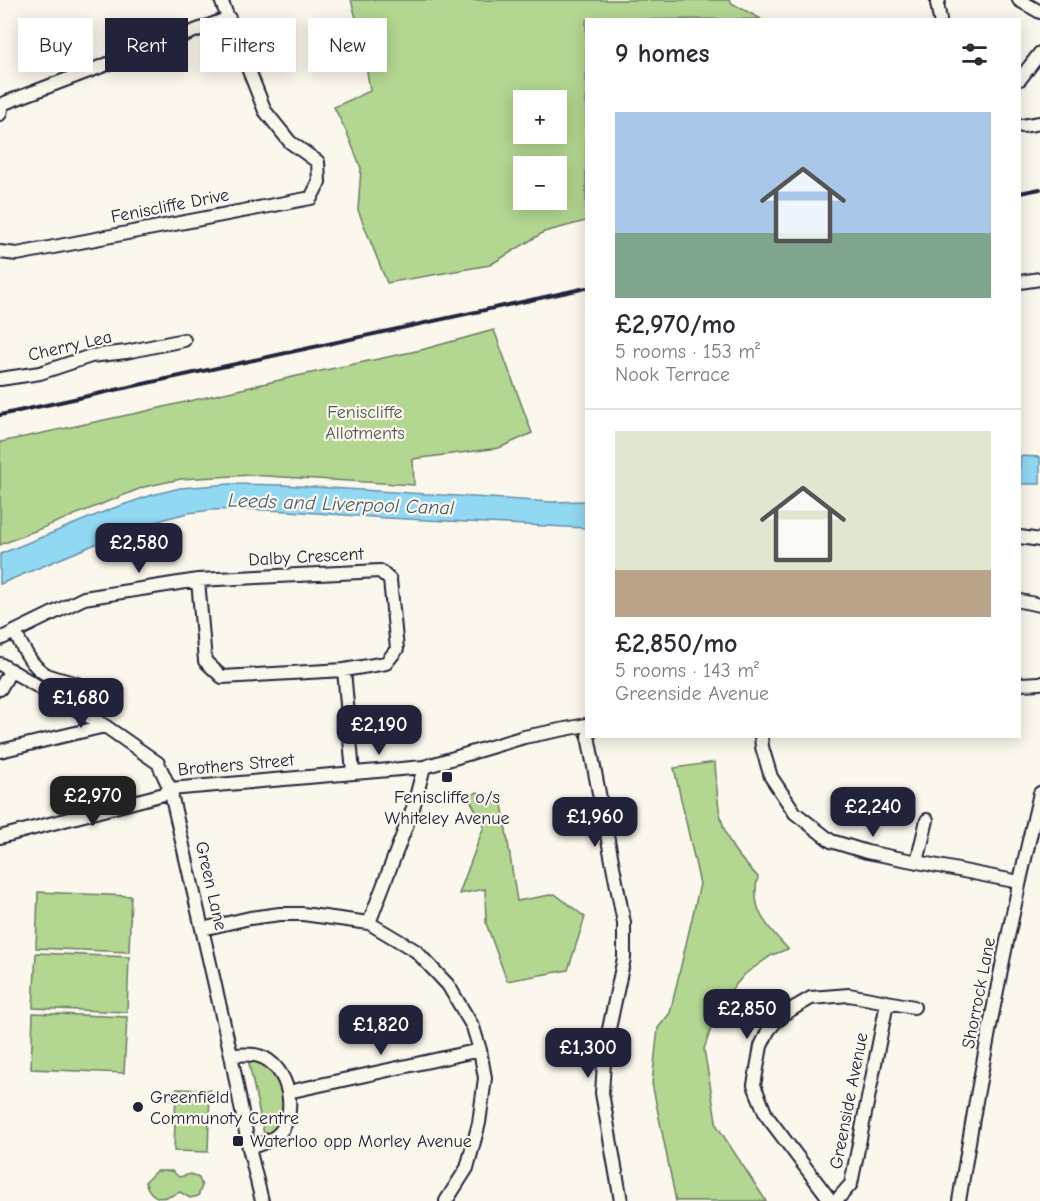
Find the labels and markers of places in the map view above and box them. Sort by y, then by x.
pin: £2,580 [90,523,188,574]
pin: £1,680 [32,678,130,729]
pin: £2,190 [330,705,428,756]
marker: Feniscliffe o/s Whiteley Avenue [440,770,454,784]
pin: £2,970 [44,776,142,827]
place label: Feniscliffe o/s Whiteley Avenue [385,787,509,829]
pin: £2,240 [824,787,922,838]
pin: £1,960 [546,797,644,848]
pin: £2,850 [698,989,796,1040]
pin: £1,820 [332,1005,430,1056]
pin: £1,300 [539,1028,637,1079]
place label: Greenfield Communoty Centre [150,1087,299,1129]
marker: Greenfield Communoty Centre [131,1100,145,1114]
place label: Waterloo opp Morley Avenue [250,1131,472,1152]
marker: Waterloo opp Morley Avenue [231,1134,245,1148]

